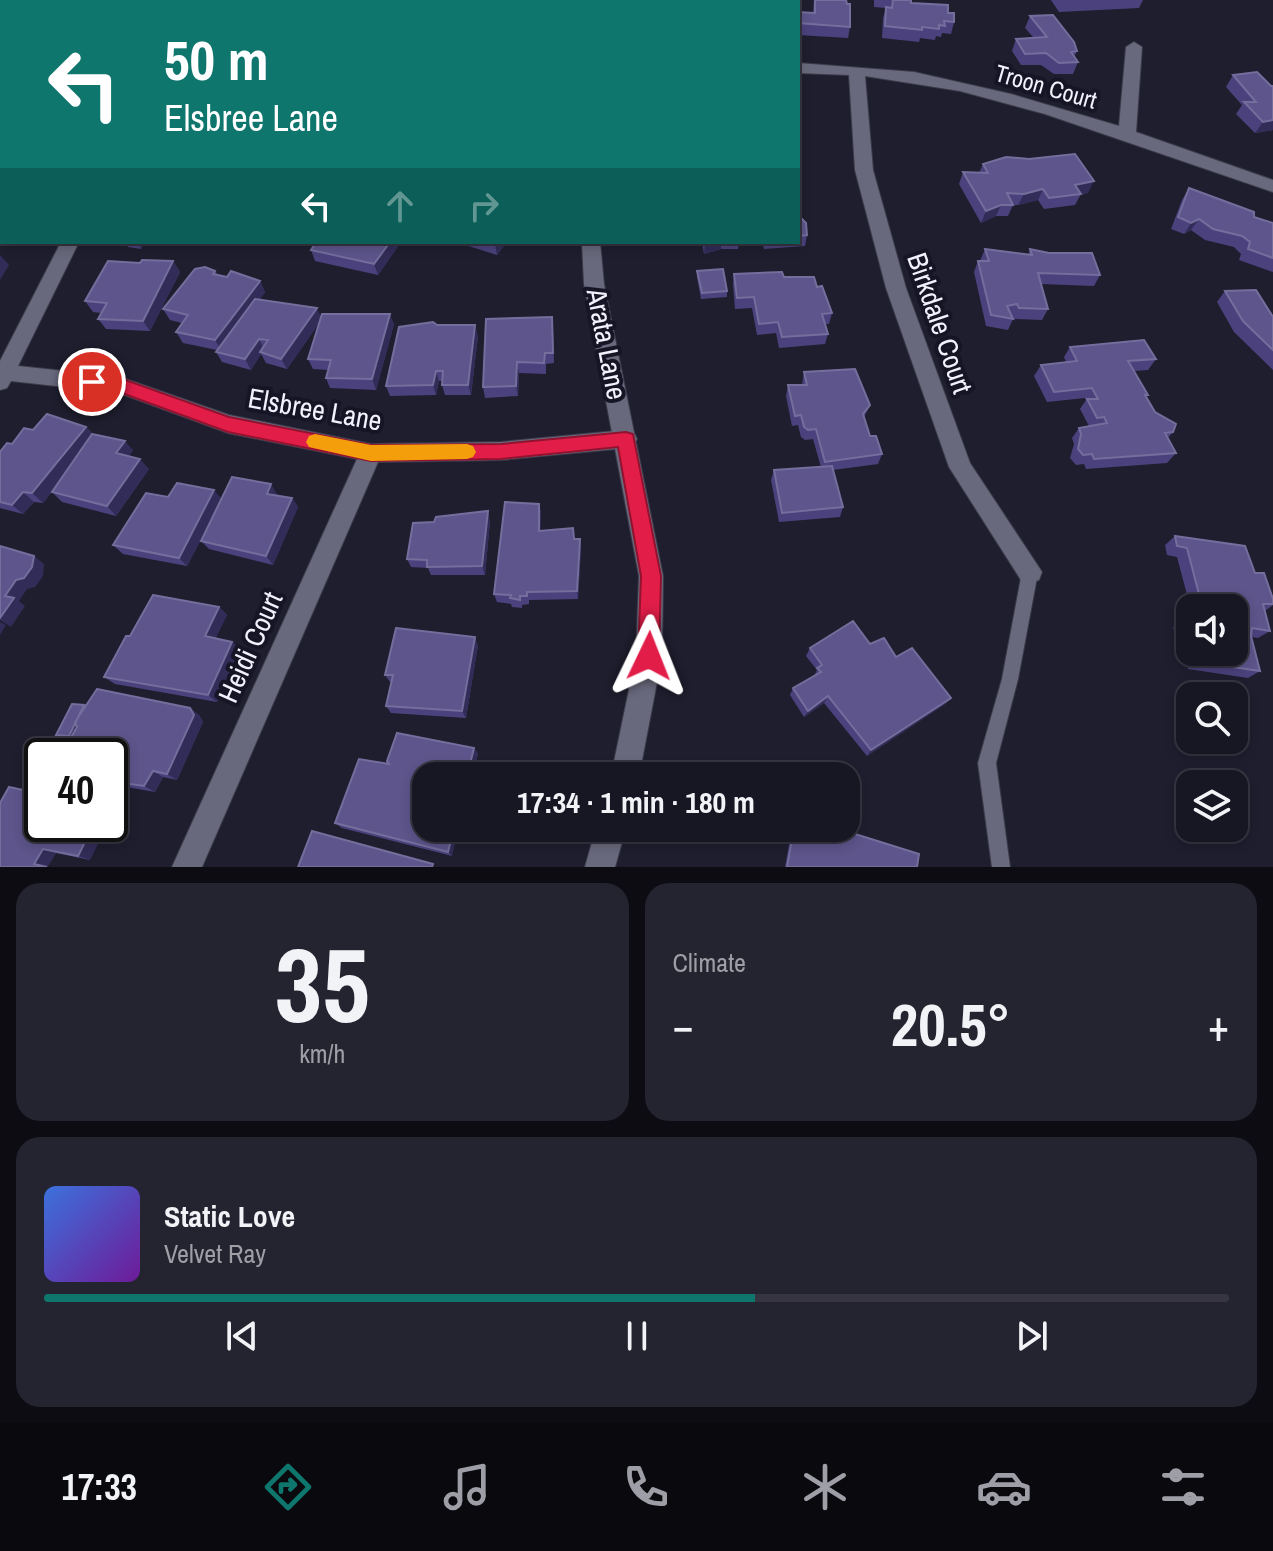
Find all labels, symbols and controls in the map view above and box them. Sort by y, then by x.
text: 50 m [164,22,269,97]
icon: left [32,32,136,136]
street label: Troon Court [991,56,1101,116]
text: Elsbree Lane [164,94,338,142]
icon: left [294,184,338,228]
icon: ahead [378,184,422,228]
icon: right [462,184,506,228]
street label: Birkdale Court [898,247,982,399]
street label: Arata Lane [577,284,636,403]
pin [58,348,126,416]
icon: arrive [70,360,114,404]
street label: Elsbree Lane [245,379,385,439]
street label: Heidi Court [209,586,291,708]
map controls [1176,594,1248,842]
button: sound [1176,594,1248,666]
position arrow [607,614,691,698]
button: search [1176,682,1248,754]
speed limit sign: 40 [24,738,128,842]
button: layers [1176,770,1248,842]
text: 17:34 · 1 min · 180 m [517,782,755,822]
text: 35 [275,914,370,1054]
text: Climate [673,945,746,980]
text: 20.5° [891,984,1011,1065]
text: − [673,995,694,1055]
text: + [1208,995,1229,1055]
text: km/h [299,1036,345,1071]
text: Static Love [164,1196,295,1236]
text: Velvet Ray [164,1236,266,1271]
icon: previous [220,1314,264,1358]
icon: pause [615,1314,659,1358]
icon: next [1010,1314,1054,1358]
icon: directions [260,1459,316,1515]
icon: music [439,1459,495,1515]
icon: phone [618,1459,674,1515]
icon: climate [797,1459,853,1515]
icon: car [976,1459,1032,1515]
icon: filters [1155,1459,1211,1515]
text: 17:33 [62,1463,137,1511]

